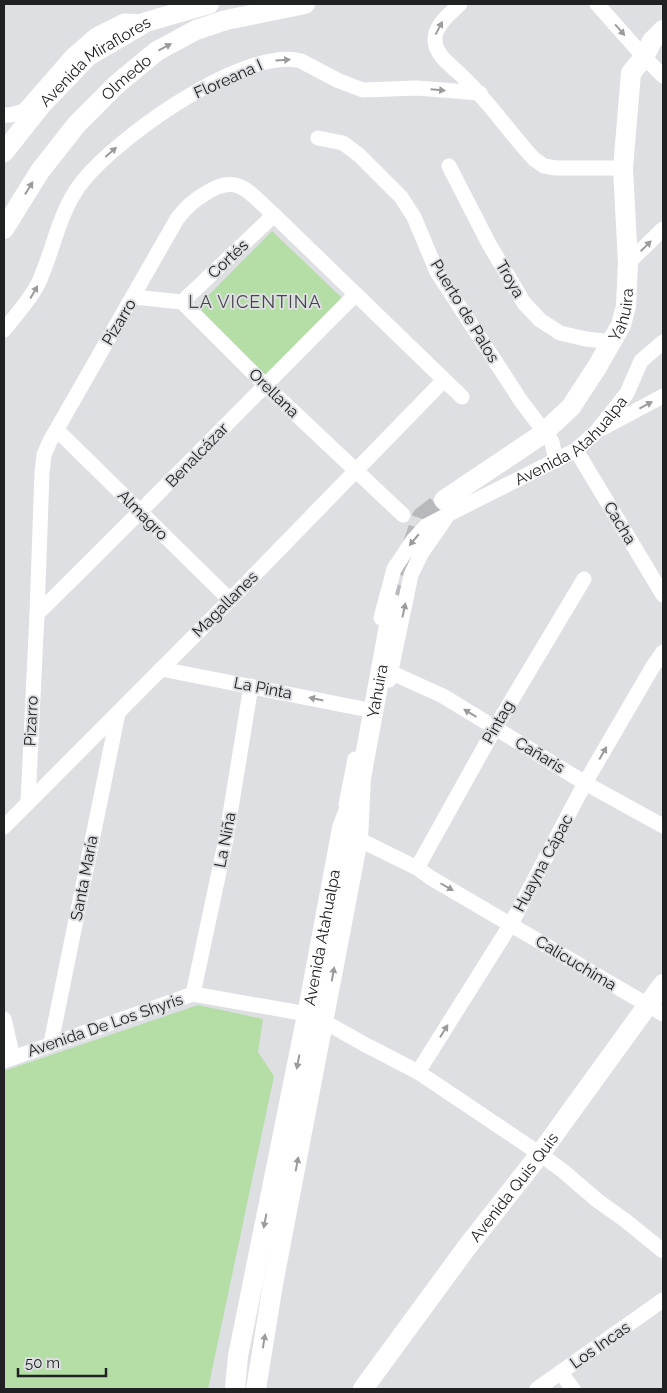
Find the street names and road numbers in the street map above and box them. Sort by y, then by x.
street label: Avenida Miraflores [35,12,154,110]
street label: Olmedo [97,50,155,104]
street label: Floreana I [191,56,265,102]
street label: Cortés [204,235,252,282]
street label: Puerto de Palos [427,256,503,366]
street label: Troya [492,257,528,301]
street label: Yahuira [604,288,636,345]
street label: Pizarro [98,295,140,349]
street label: Orellana [245,365,303,421]
street label: Avenida Atahualpa [511,392,631,489]
street label: Benalcázar [162,419,233,491]
street label: Almagro [114,486,172,544]
street label: Cacha [600,498,640,548]
street label: Magallanes [188,567,262,641]
street label: Yahuira [363,662,391,719]
street label: La Pinta [232,673,294,703]
street label: Pizarro [20,695,42,747]
street label: Pintag [478,697,518,747]
street label: Cañaris [512,733,569,777]
street label: La Niña [210,811,240,869]
street label: Huayna Cápac [509,811,577,915]
street label: Santa María [66,834,102,922]
street label: Avenida Atahualpa [299,868,344,1007]
street label: Calicuchima [532,931,620,995]
street label: Avenida De Los Shyris [25,989,186,1061]
street label: Avenida Quis Quis [465,1129,562,1245]
street label: Los Incas [566,1317,634,1373]

